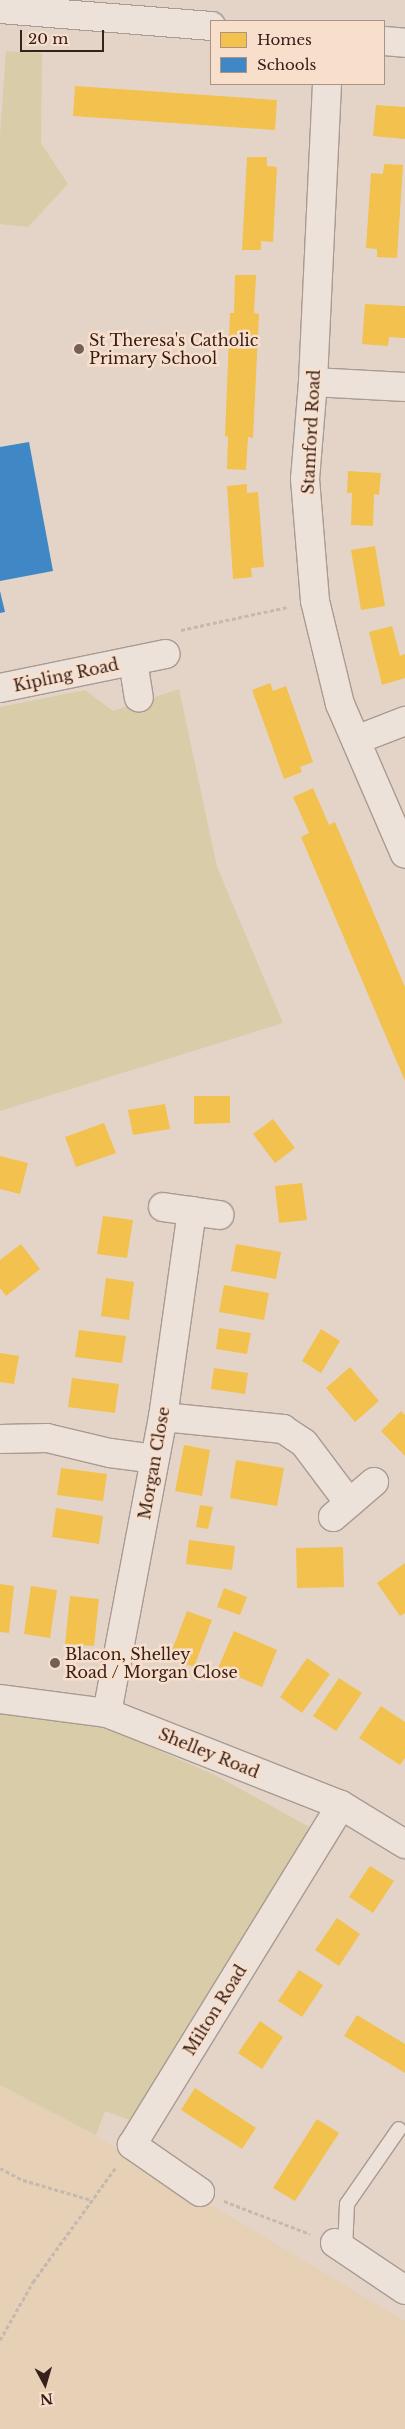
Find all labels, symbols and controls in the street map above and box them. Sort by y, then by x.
scale bar [22,20,106,52]
legend [210,20,385,85]
text: 20 m [28,29,68,48]
text: Homes [257,30,312,49]
text: Schools [257,55,316,74]
place label: St Theresa's Catholic Primary School [89,330,259,368]
marker: St Theresa's Catholic Primary School [73,343,85,355]
street label: Stamford Road [298,369,324,495]
street label: Kipling Road [12,654,120,696]
street label: Morgan Close [135,1405,173,1521]
place label: Blacon, Shelley Road / Morgan Close [65,1644,238,1682]
marker: Blacon, Shelley Road / Morgan Close [49,1657,61,1669]
street label: Shelley Road [156,1724,262,1782]
street label: Milton Road [180,1961,250,2059]
north arrow [20,2359,70,2409]
text: N [39,2389,54,2409]

